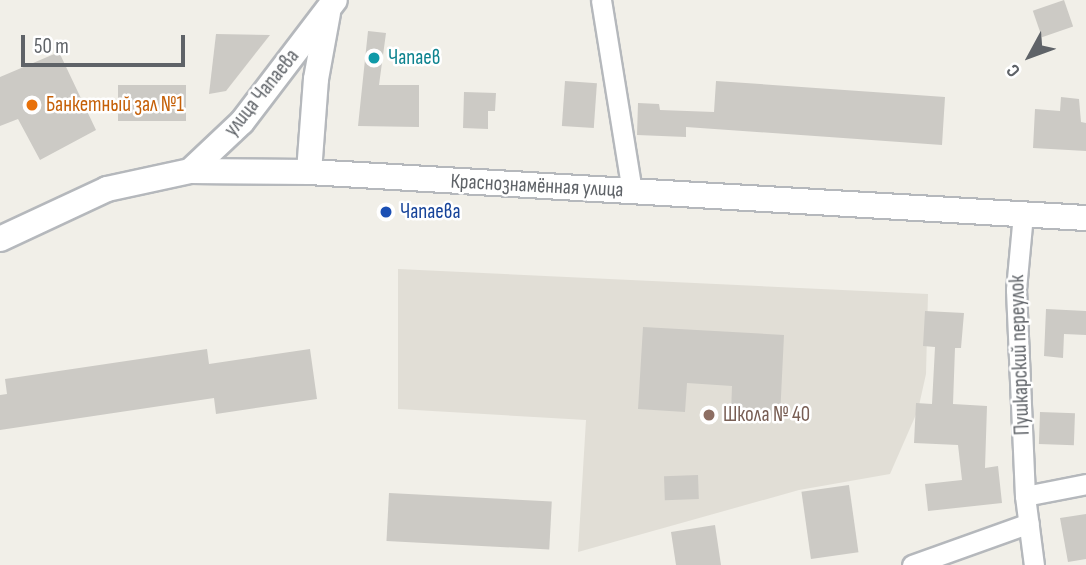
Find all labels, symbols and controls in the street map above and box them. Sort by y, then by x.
scale bar [24,21,189,65]
north arrow [995,21,1065,91]
text: 50 m [34,34,69,59]
street label: улица Чапаева [219,44,305,142]
place label: Чапаев [388,45,441,71]
marker: Чапаев [366,50,382,66]
text: С [1002,59,1026,81]
place label: Банкетный зал №1 [46,92,184,118]
marker: Банкетный зал №1 [24,97,40,113]
street label: Краснознамённая улица [450,169,624,203]
place label: Чапаева [400,199,461,225]
marker: Чапаева [378,204,394,220]
street label: Пушкарский переулок [1005,274,1035,436]
place label: Школа № 40 [723,402,810,428]
marker: Школа № 40 [701,407,717,423]

